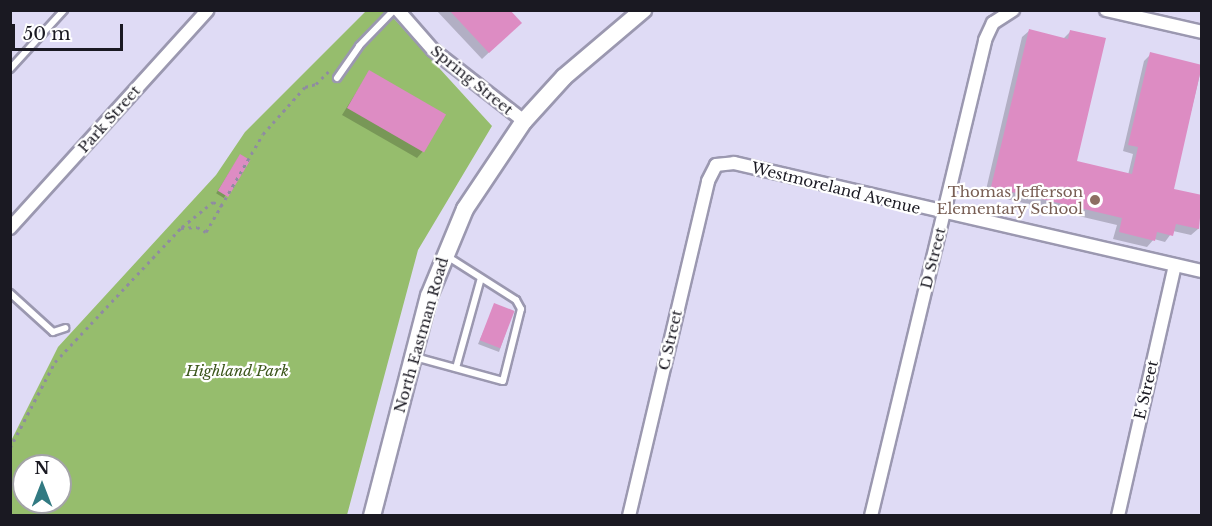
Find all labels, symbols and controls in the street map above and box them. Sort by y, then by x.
scale bar [15,12,126,50]
text: 50 m [23,23,71,45]
street label: Spring Street [427,41,517,119]
street label: Park Street [74,82,144,156]
street label: Westmoreland Avenue [749,158,923,218]
place label: Thomas Jefferson Elementary School [936,182,1083,217]
marker: Thomas Jefferson Elementary School [1088,193,1102,207]
street label: D Street [917,225,949,291]
street label: North Eastman Road [390,255,452,415]
street label: C Street [654,308,686,372]
street label: E Street [1130,359,1162,421]
park label: Highland Park [185,362,289,380]
north arrow [12,454,72,514]
text: N [34,458,50,478]

